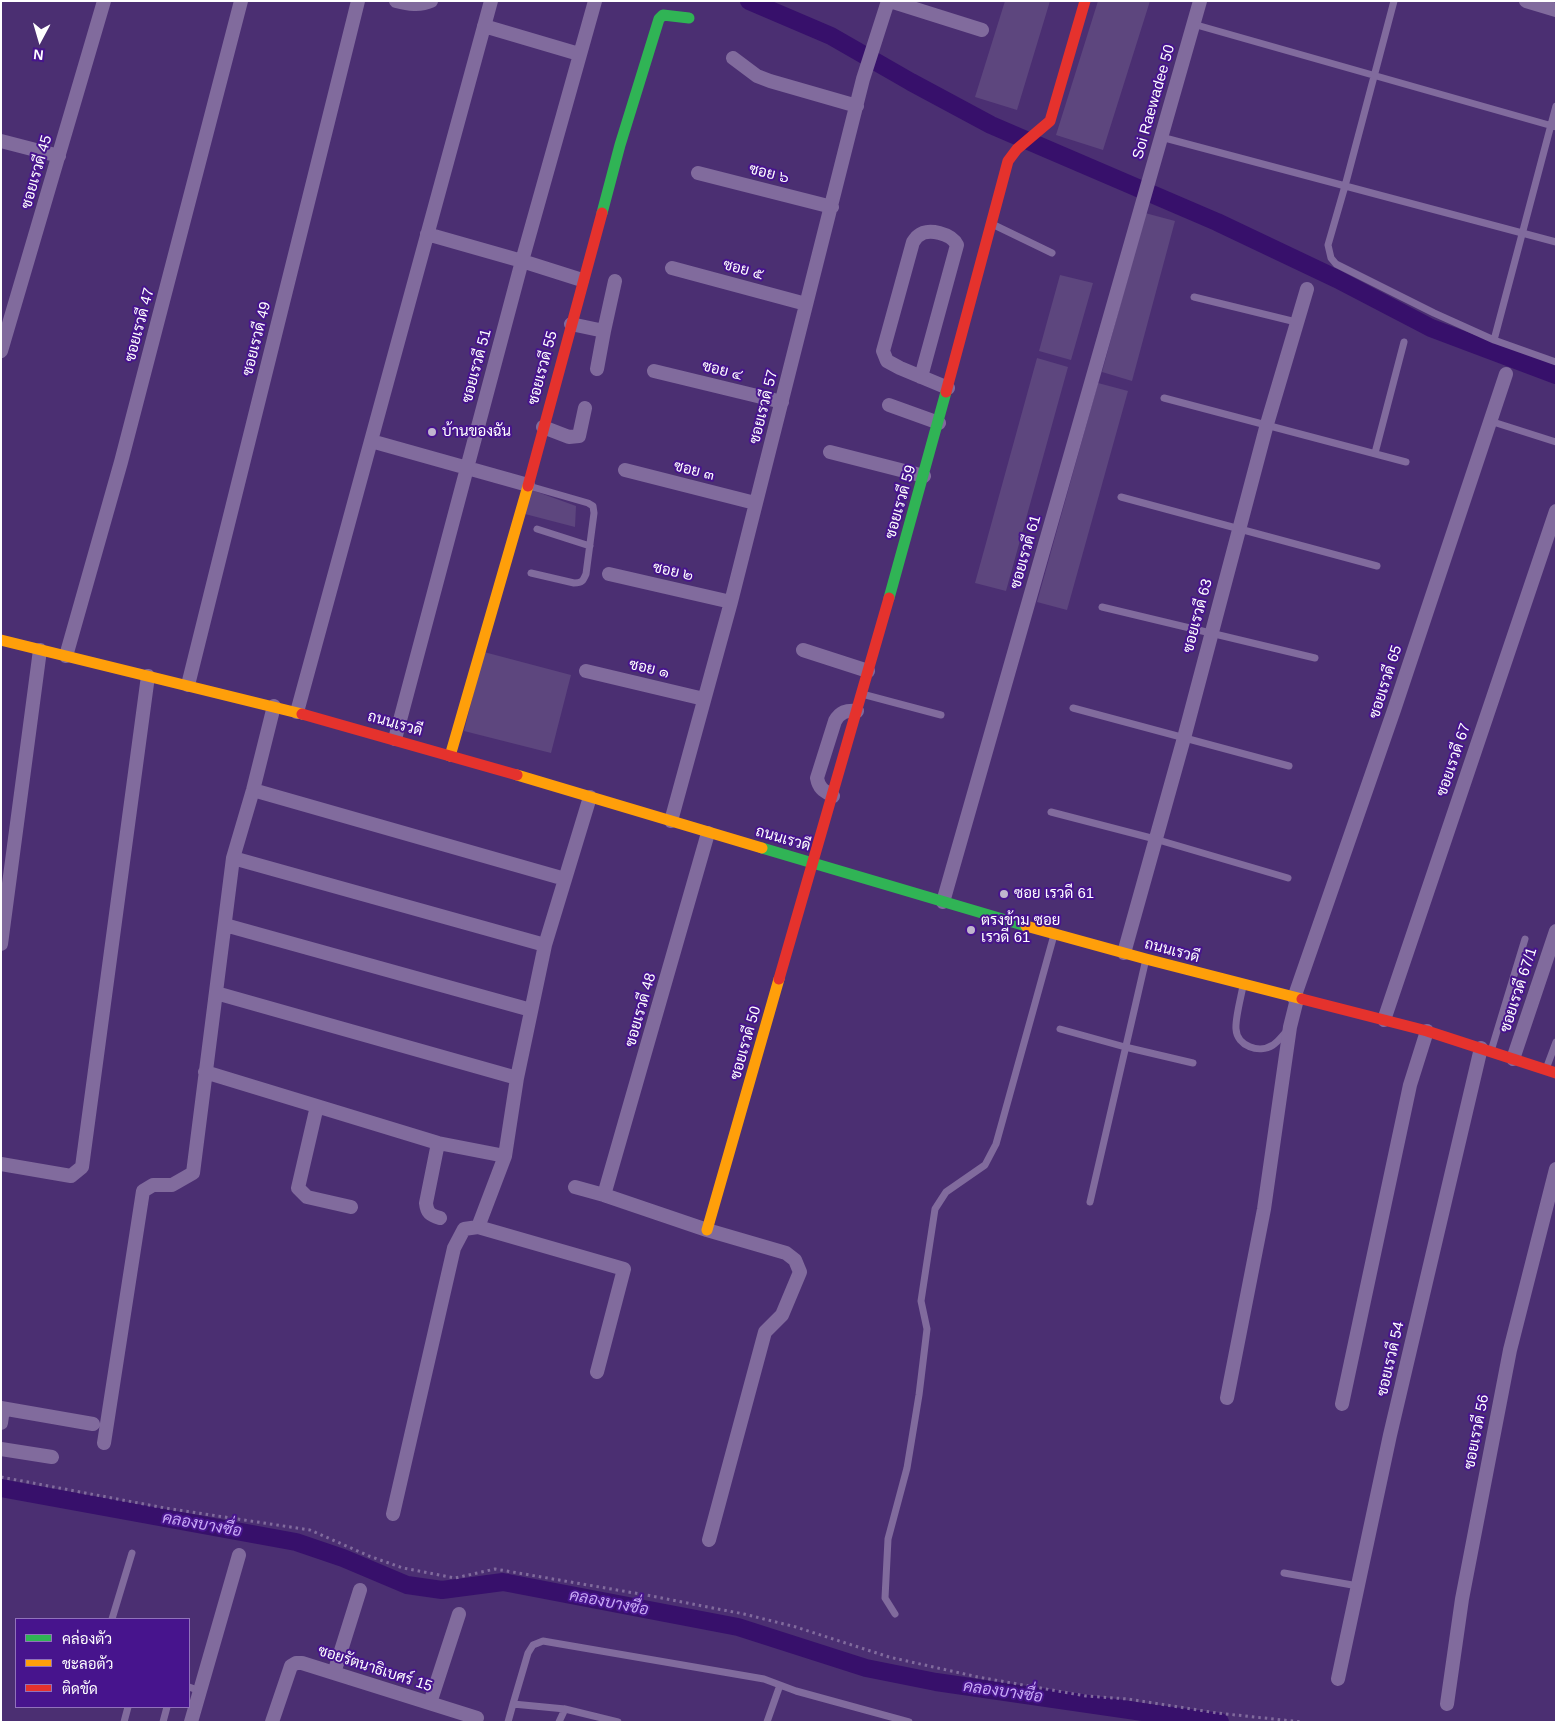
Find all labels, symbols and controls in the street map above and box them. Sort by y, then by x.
north arrow [15,15,65,65]
street label: Soi Raewadee 50 [1129,43,1179,161]
text: N [33,46,44,63]
street label: ซอยเรวดี 45 [18,133,56,211]
street label: ซอย ๖ [747,160,791,188]
street label: ซอย ๕ [721,256,765,284]
street label: ซอยเรวดี 47 [121,286,159,364]
street label: ซอยเรวดี 49 [239,300,275,378]
street label: ซอยเรวดี 51 [458,327,496,405]
street label: ซอยเรวดี 55 [524,329,562,407]
street label: ซอย ๔ [700,357,744,385]
street label: ซอยเรวดี 57 [746,368,782,446]
place label: บ้านของฉัน [442,423,511,441]
marker: บ้านของฉัน [426,426,438,438]
street label: ซอย ๓ [672,457,716,485]
street label: ซอยเรวดี 59 [882,463,920,541]
street label: ซอยเรวดี 61 [1007,513,1045,591]
street label: ซอย ๒ [651,559,695,585]
street label: ซอยเรวดี 63 [1179,577,1217,655]
street label: ซอยเรวดี 65 [1366,643,1406,721]
street label: ซอย ๑ [627,656,671,682]
street label: ถนนเรวดี [365,708,425,740]
street label: ซอยเรวดี 67 [1433,721,1475,799]
street label: ถนนเรวดี [753,823,813,855]
place label: ซอย เรวดี 61 [1014,885,1094,903]
marker: ซอย เรวดี 61 [998,888,1010,900]
place label: ตรงข้าม ซอย เรวดี 61 [981,912,1060,947]
marker: ตรงข้าม ซอย เรวดี 61 [965,924,977,936]
street label: ถนนเรวดี [1142,935,1202,967]
street label: ซอยเรวดี 67/1 [1497,945,1541,1035]
street label: ซอยเรวดี 48 [622,971,660,1049]
street label: ซอยเรวดี 50 [727,1004,765,1082]
street label: ซอยเรวดี 54 [1374,1320,1408,1398]
street label: ซอยเรวดี 56 [1461,1393,1493,1471]
water label: คลองบางซื่อ [161,1509,243,1541]
water label: คลองบางซื่อ [568,1586,650,1620]
legend [15,1618,190,1708]
text: คล่องตัว [62,1630,112,1647]
street label: ซอยรัตนาธิเบศร์ 15 [315,1642,435,1696]
text: ชะลอตัว [62,1655,113,1672]
water label: คลองบางซื่อ [962,1677,1044,1707]
text: ติดขัด [62,1680,98,1697]

